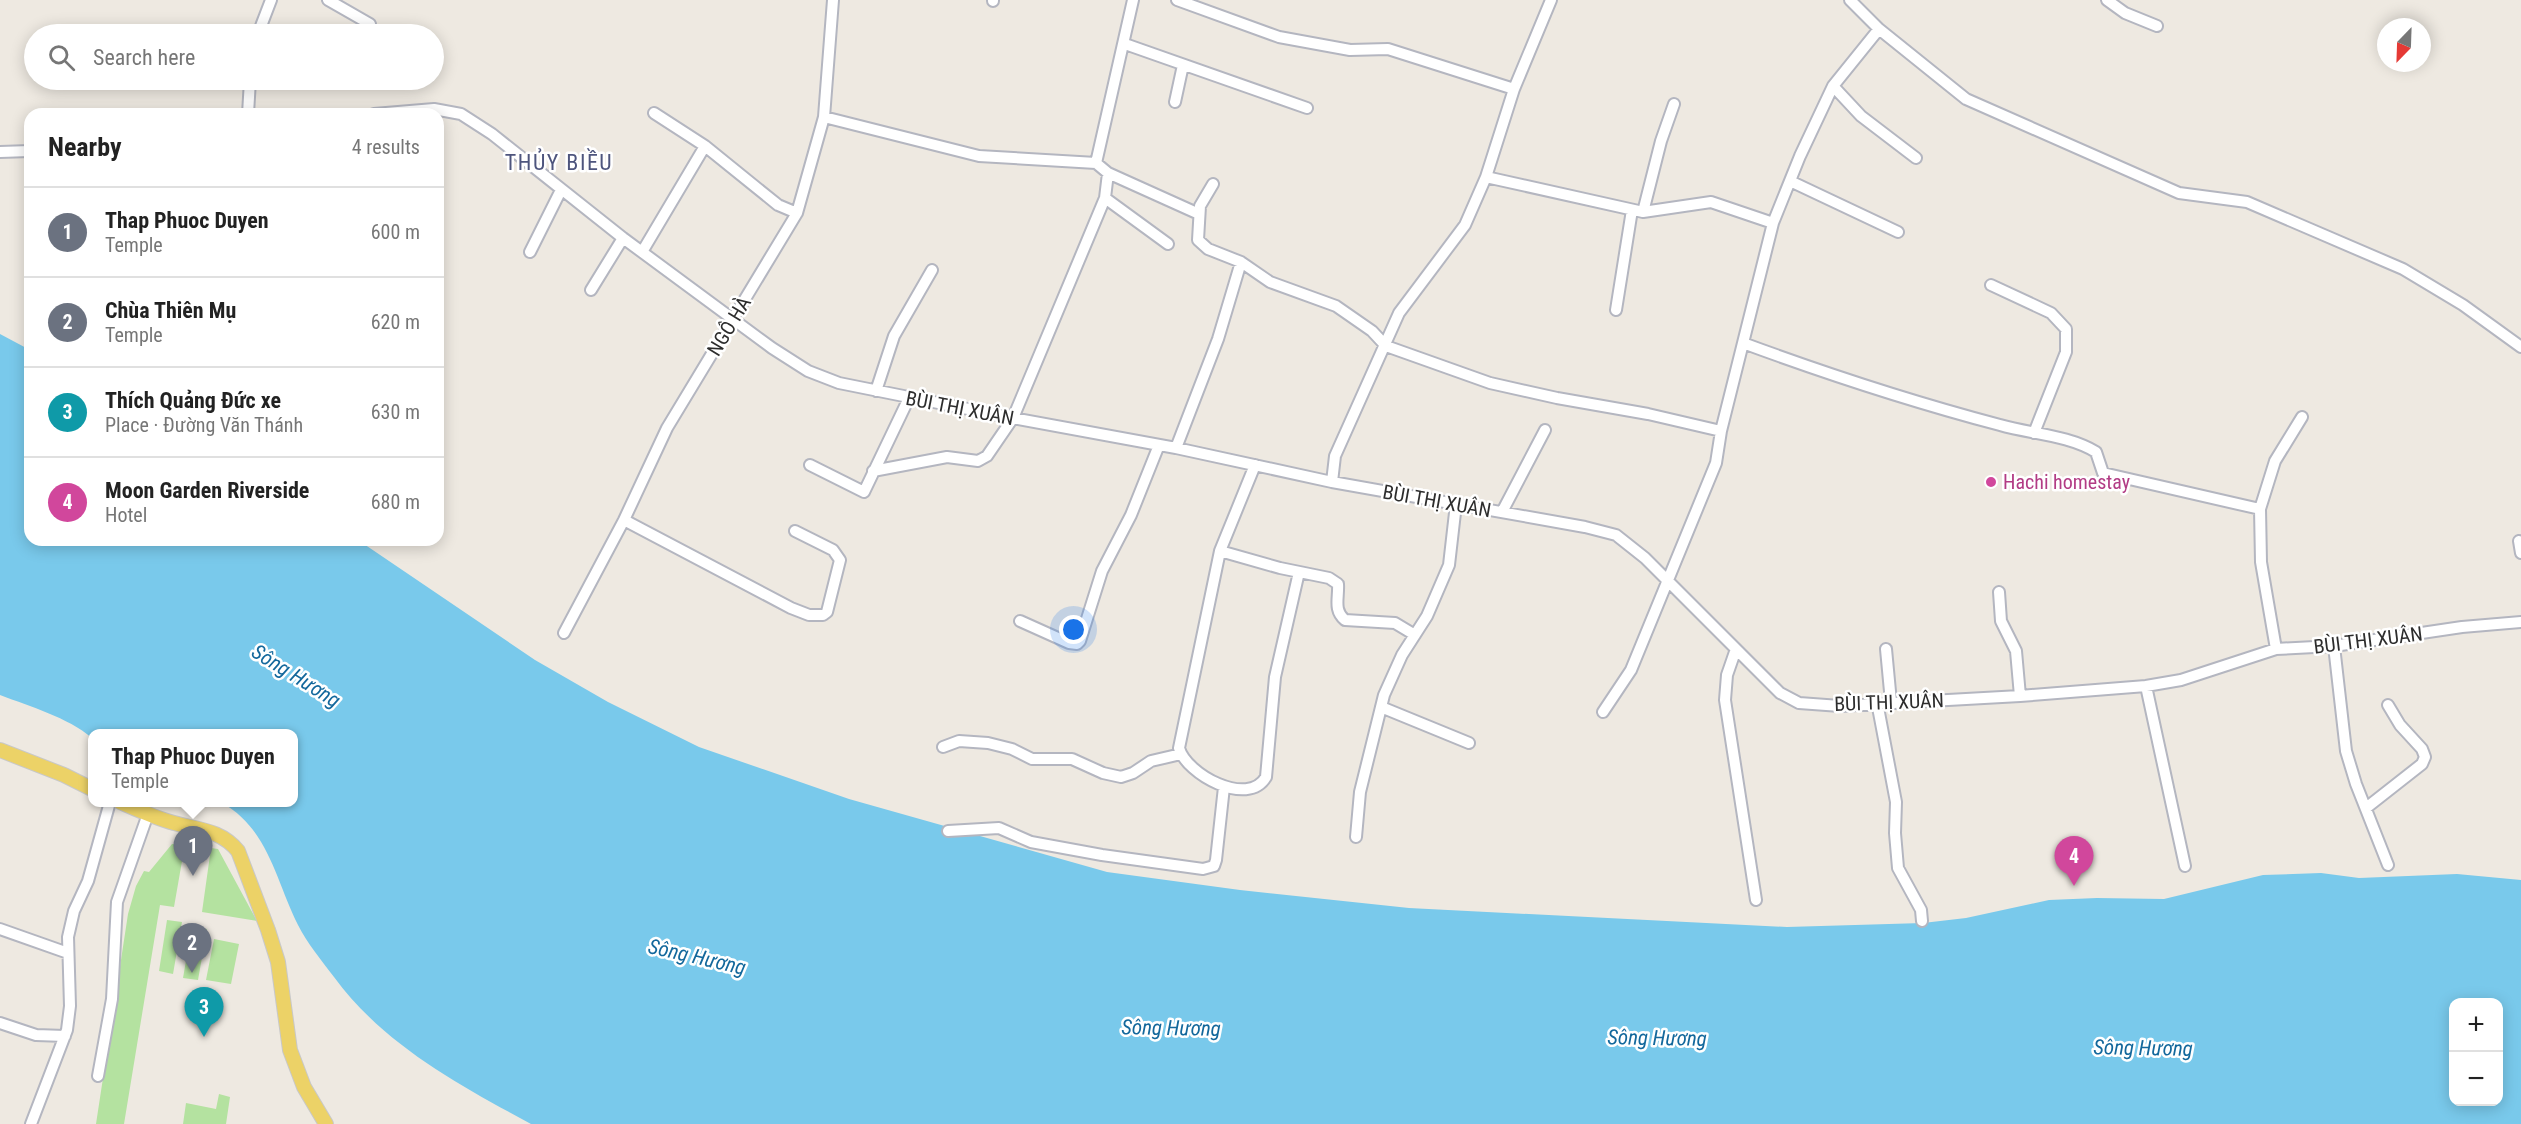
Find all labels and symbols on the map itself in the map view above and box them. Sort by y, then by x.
north arrow [2377,18,2431,72]
district label: THỦY BIỀU [505,148,613,175]
street label: NGÔ HÀ [702,292,756,360]
street label: BÙI THỊ XUÂN [904,386,1016,430]
place label: Hachi homestay [2003,470,2130,494]
marker: Hachi homestay [1984,475,1998,489]
street label: BÙI THỊ XUÂN [1381,480,1493,522]
your location [1059,615,1088,644]
street label: BÙI THỊ XUÂN [2312,621,2424,659]
water label: Sông Hương [247,639,345,713]
street label: BÙI THỊ XUÂN [1834,688,1944,716]
pin: 1 [174,826,212,876]
pin: 4 [2054,836,2094,886]
pin: 2 [172,924,212,973]
water label: Sông Hương [646,934,748,980]
pin: 3 [184,988,224,1037]
water label: Sông Hương [1121,1015,1221,1041]
water label: Sông Hương [1607,1025,1707,1051]
water label: Sông Hương [2093,1035,2193,1061]

